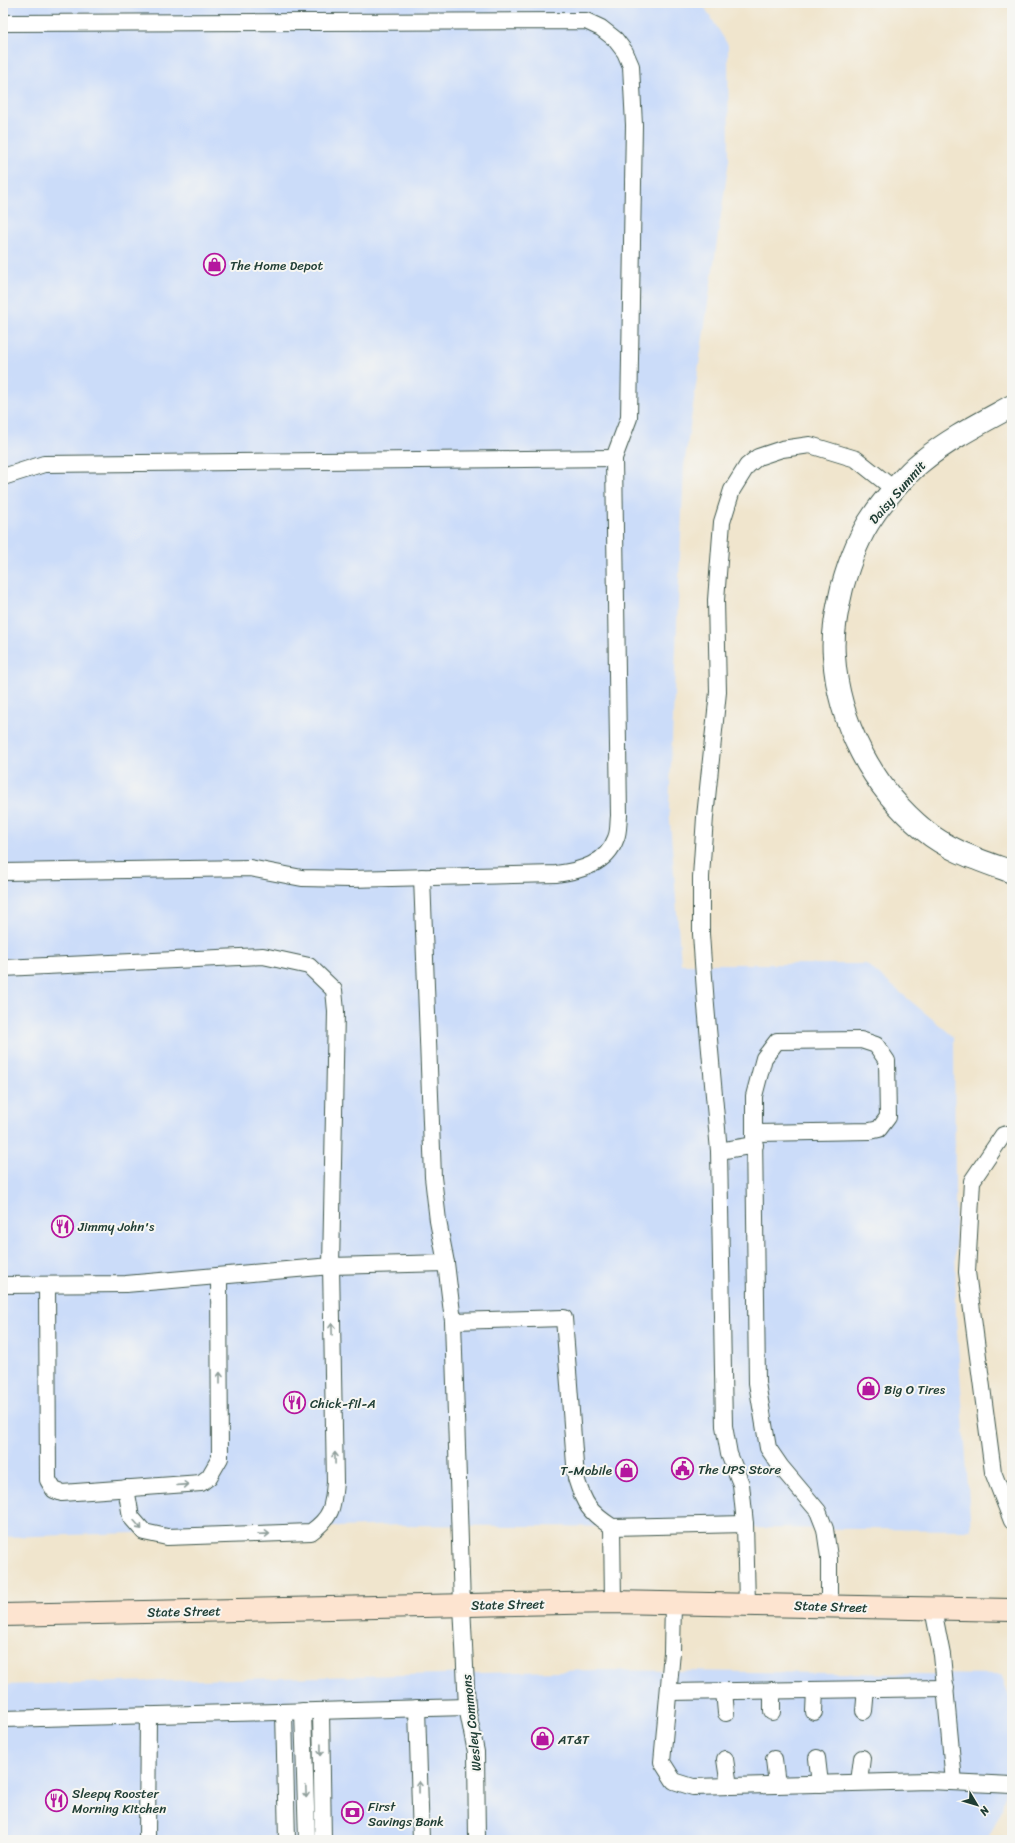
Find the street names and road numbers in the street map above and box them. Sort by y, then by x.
street label: Daisy Summit [863,455,932,529]
street label: State Street [471,1592,545,1617]
street label: State Street [794,1594,868,1619]
street label: State Street [147,1599,221,1624]
street label: Wesley Commons [455,1672,488,1773]

